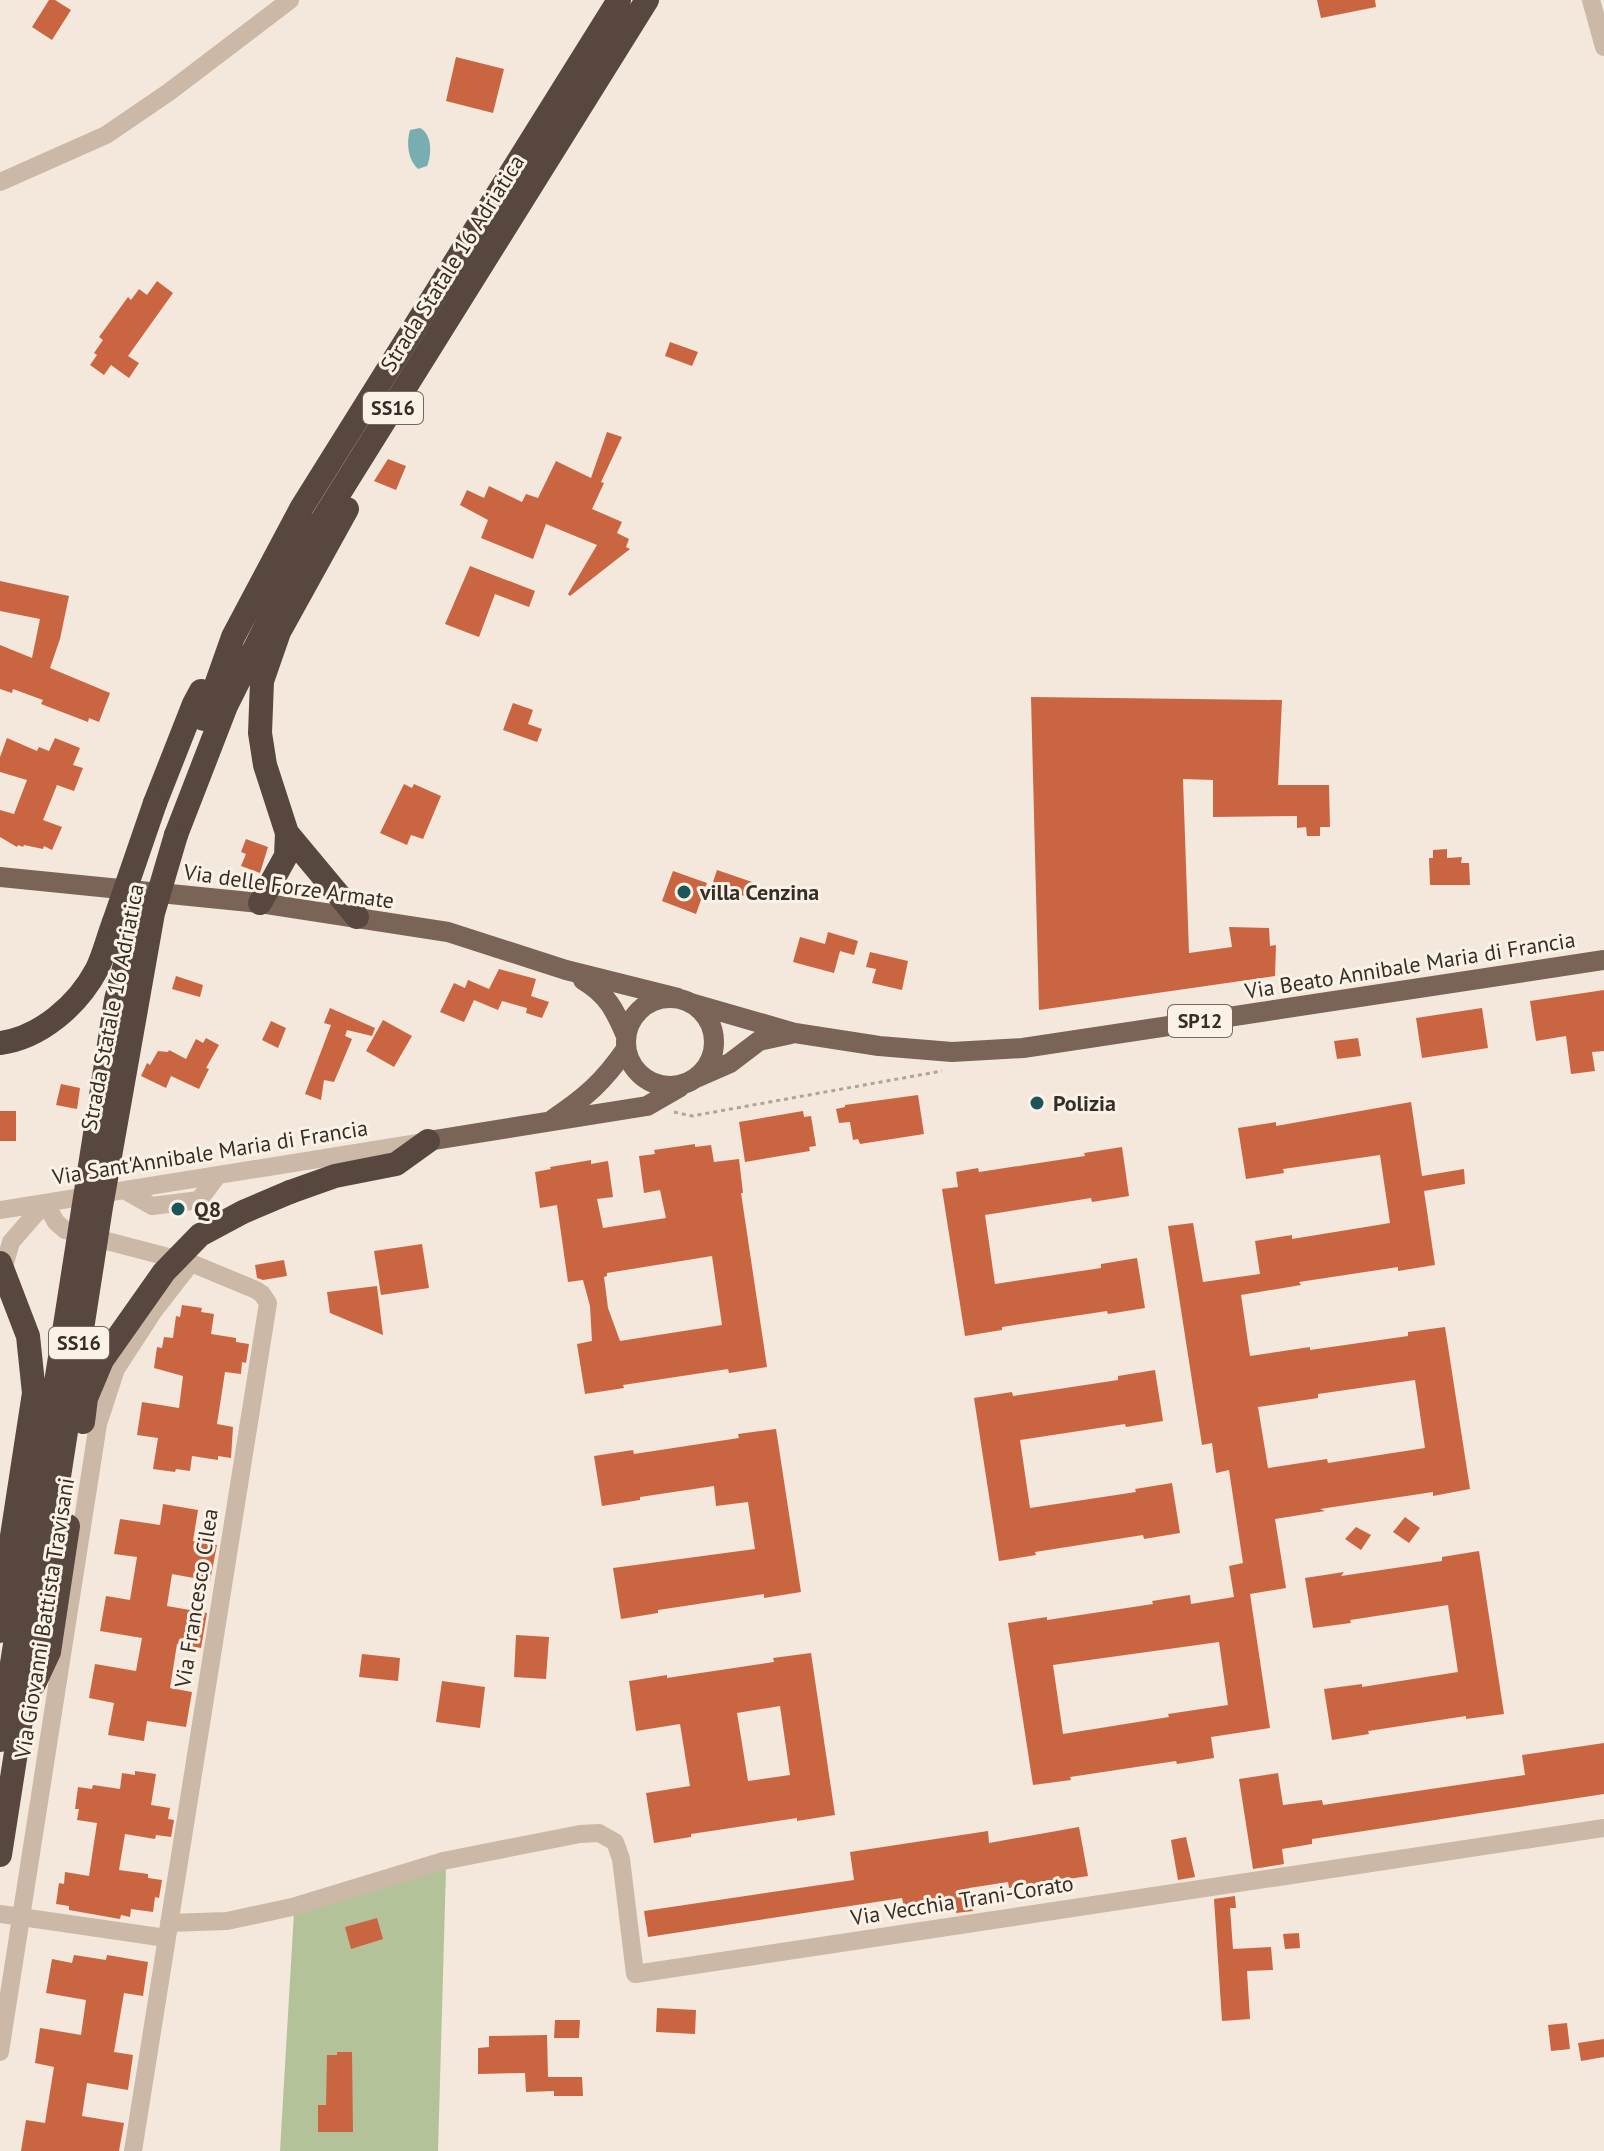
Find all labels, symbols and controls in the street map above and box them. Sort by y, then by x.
street label: Strada Statale 16 Adriatica [374,149,530,377]
road number: SS16 [363,392,423,424]
street label: Via delle Forze Armate [181,857,396,915]
place label: villa Cenzina [699,878,819,906]
street label: Strada Statale 16 Adriatica [74,881,150,1133]
marker: villa Cenzina [675,883,693,901]
street label: Via Beato Annibale Maria di Francia [1242,925,1577,1005]
road number: SP12 [1168,1005,1232,1037]
place label: Polizia [1053,1089,1116,1117]
marker: Polizia [1028,1094,1046,1112]
street label: Via Sant'Annibale Maria di Francia [49,1113,370,1191]
place label: Q8 [194,1195,221,1223]
marker: Q8 [169,1200,187,1218]
road number: SS16 [49,1327,109,1359]
street label: Via Giovanni Battista Travisani [8,1476,80,1761]
street label: Via Francesco Cilea [168,1506,224,1691]
street label: Via Vecchia Trani-Corato [848,1869,1075,1932]

